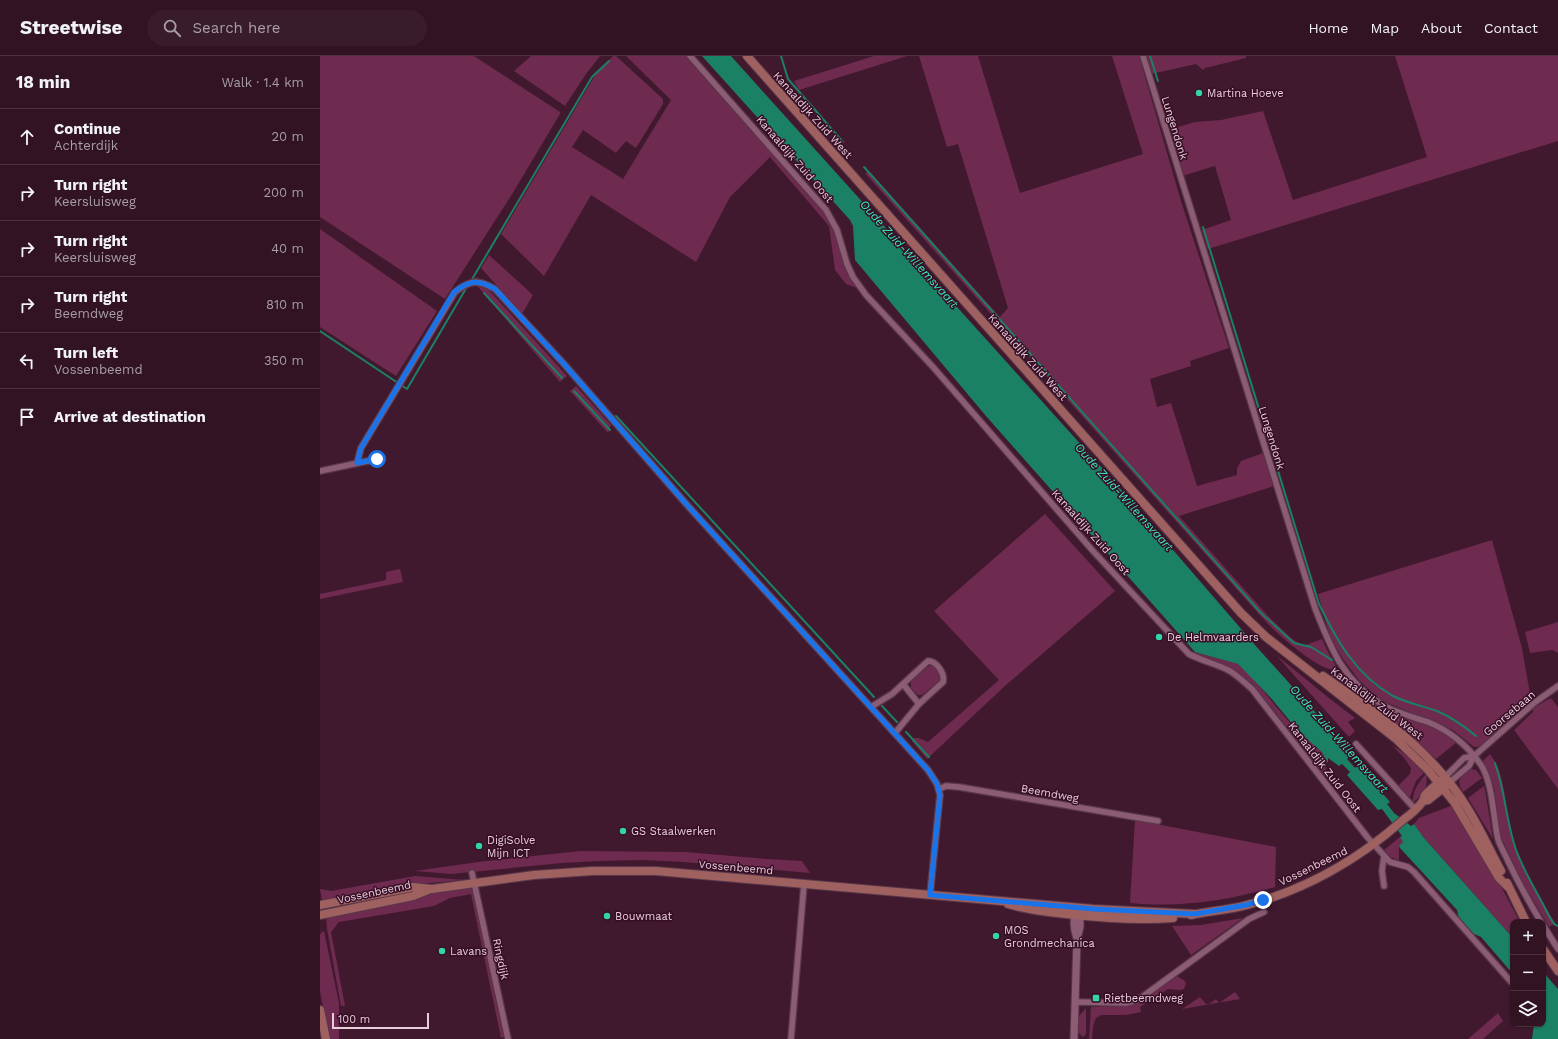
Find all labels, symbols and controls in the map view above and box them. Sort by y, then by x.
search box [147,10,427,46]
text: Streetwise [20,16,123,39]
icon: search [161,17,183,39]
text: Search here [193,19,280,37]
text: Home [1308,20,1348,36]
text: Map [1370,20,1399,36]
text: About [1421,20,1462,36]
text: Contact [1484,20,1538,36]
street label: Kanaaldijk Zuid West [770,69,855,162]
text: 18 min [16,72,70,92]
text: Walk · 1.4 km [222,75,304,90]
place label: Martina Hoeve [1207,87,1284,100]
marker: Martina Hoeve [1194,88,1204,98]
street label: Lungendonk [1159,95,1190,161]
street label: Kanaaldijk Zuid Oost [753,113,836,206]
text: Continue [54,120,121,138]
icon: ahead [16,126,38,148]
text: 20 m [272,129,304,144]
text: Achterdijk [54,138,118,153]
text: Turn right [54,176,127,194]
icon: right [16,182,38,204]
text: 200 m [263,185,304,200]
text: Keersluisweg [54,194,136,209]
water label: Oude Zuid-Willemsvaart [857,197,961,311]
text: Turn right [54,232,127,250]
icon: right [16,238,38,260]
text: 40 m [271,241,304,256]
text: Keersluisweg [54,250,136,265]
text: Turn right [54,288,127,306]
icon: right [16,294,38,316]
text: 810 m [266,297,304,312]
text: Beemdweg [54,306,123,321]
street label: Kanaaldijk Zuid West [985,311,1070,404]
text: Turn left [54,344,118,362]
icon: left [16,350,38,372]
text: 350 m [264,353,304,368]
text: Vossenbeemd [54,362,143,377]
street label: Lungendonk [1256,405,1287,471]
icon: arrive [16,406,38,428]
text: Arrive at destination [54,408,206,426]
water label: Oude Zuid-Willemsvaart [1072,440,1176,554]
route start [368,450,386,468]
street label: Kanaaldijk Zuid Oost [1049,487,1133,578]
place label: De Helmvaarders [1167,631,1259,644]
marker: De Helmvaarders [1154,632,1164,642]
street label: Kanaaldijk Zuid West [1328,664,1426,743]
water label: Oude Zuid-Willemsvaart [1287,682,1391,796]
street label: Goorsebaan [1481,688,1538,739]
street label: Kanaaldijk Zuid Oost [1285,720,1364,815]
street label: Beemdweg [1020,782,1080,805]
place label: GS Staalwerken [631,825,716,838]
marker: GS Staalwerken [618,826,628,836]
place label: DigiSolve Mijn ICT [487,834,535,860]
marker: DigiSolve Mijn ICT [474,841,484,851]
street label: Vossenbeemd [1277,844,1350,889]
street label: Vossenbeemd [698,858,774,877]
street label: Vossenbeemd [336,878,412,907]
route end [1254,891,1272,909]
place label: Bouwmaat [615,910,672,923]
marker: Bouwmaat [602,911,612,921]
map controls [1510,919,1546,1027]
button: + [1510,919,1546,955]
place label: MOS Grondmechanica [1004,924,1095,950]
marker: MOS Grondmechanica [991,931,1001,941]
street label: Ringdijk [490,937,511,981]
place label: Lavans [450,945,487,958]
marker: Lavans [437,946,447,956]
button: − [1510,955,1546,991]
button: layers [1510,991,1546,1027]
place label: Rietbeemdweg [1104,992,1183,1005]
marker: Rietbeemdweg [1091,993,1101,1003]
scale bar [332,1011,429,1030]
text: 100 m [338,1013,370,1026]

